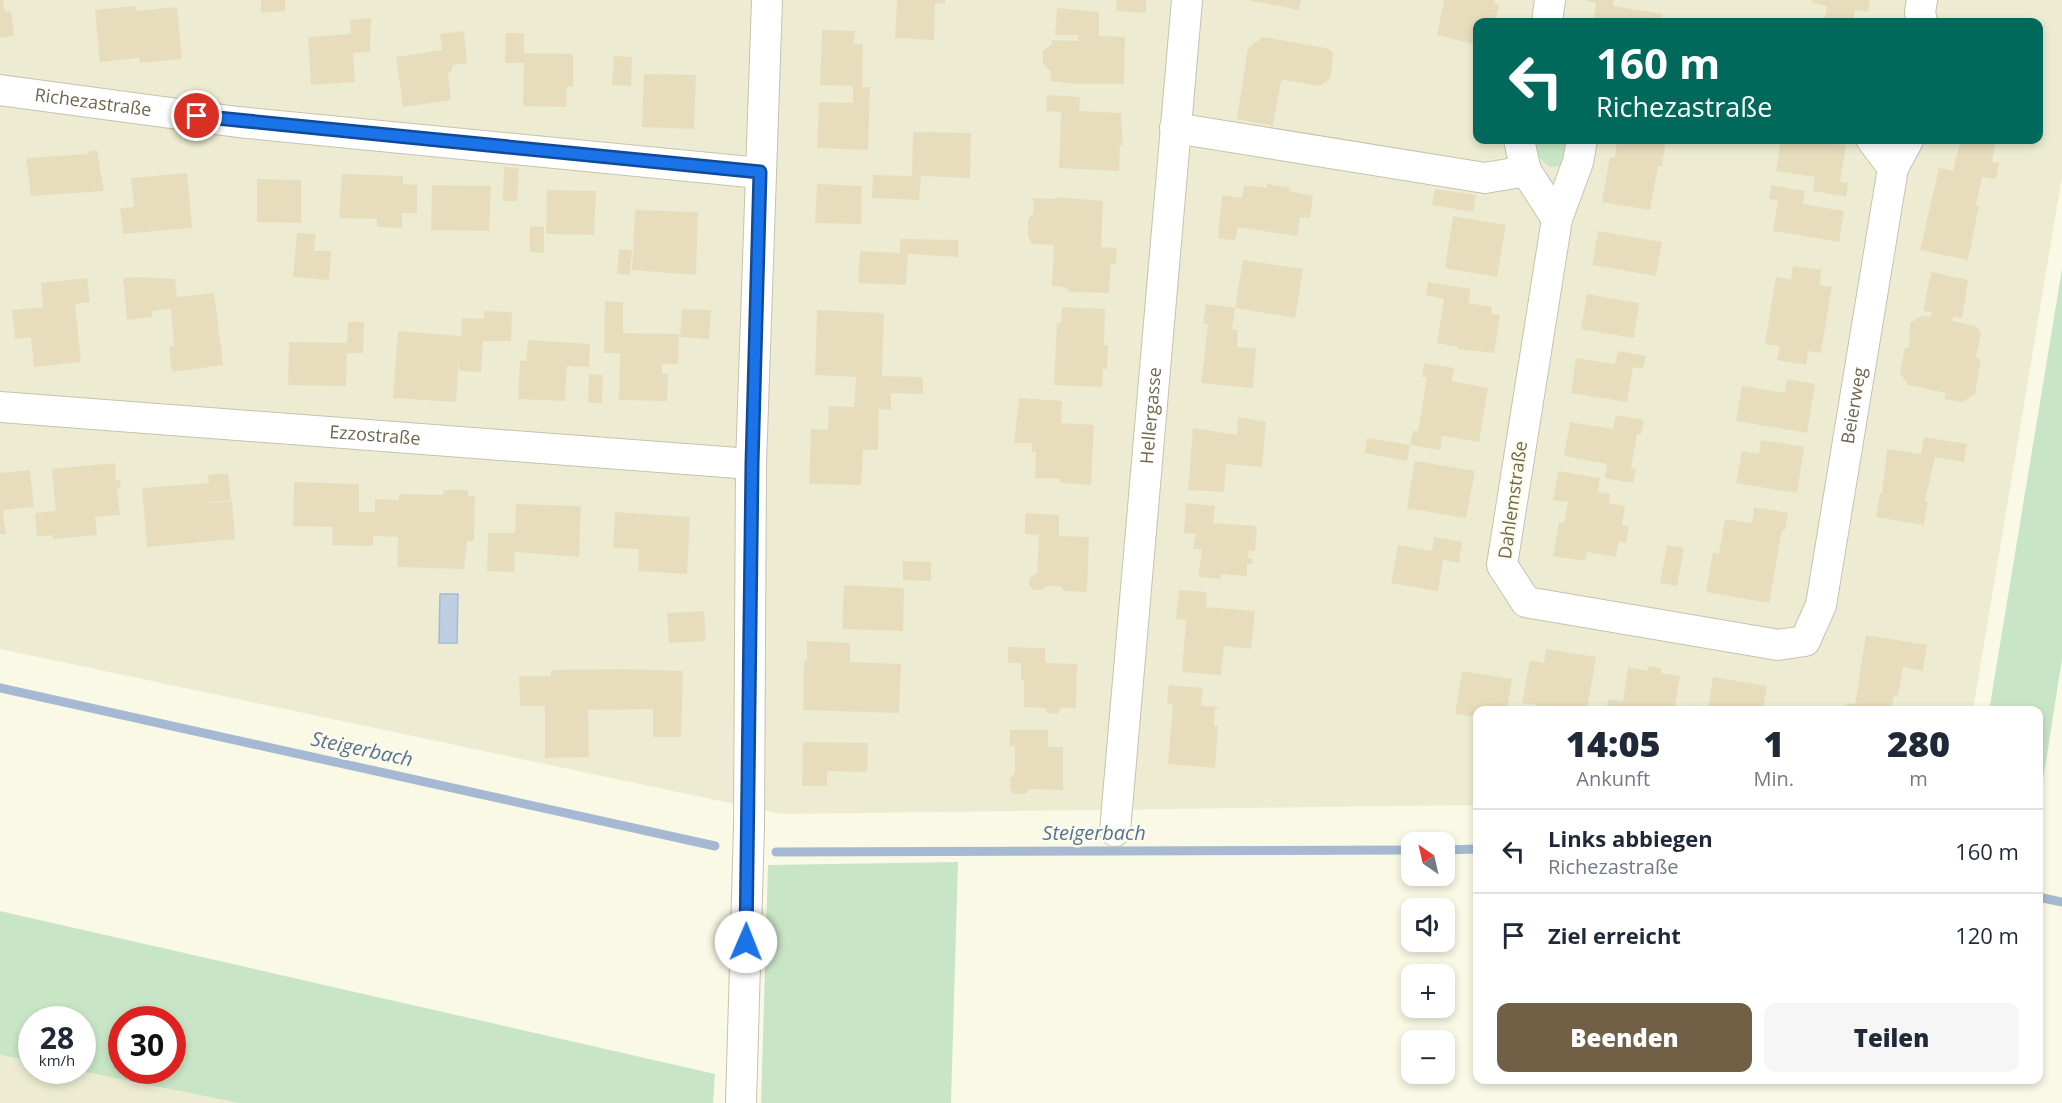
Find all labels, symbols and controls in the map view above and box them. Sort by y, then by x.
text: 160 m [1596,34,1720,91]
icon: left [1497,42,1575,120]
street label: Richezastraße [33,82,153,121]
text: Richezastraße [1596,88,1772,125]
pin [171,90,222,141]
icon: arrive [180,99,213,132]
street label: Beierweg [1835,365,1871,446]
street label: Hellergasse [1134,366,1166,465]
street label: Ezzostraße [329,419,421,450]
street label: Dahlemstraße [1492,439,1532,560]
text: 14:05 [1566,719,1661,768]
text: 1 [1763,719,1784,768]
text: 280 [1887,719,1950,768]
water label: Steigerbach [309,725,415,772]
text: Ankunft [1576,765,1650,792]
text: Min. [1753,765,1794,792]
text: m [1909,765,1928,792]
water label: Steigerbach [1042,819,1146,846]
text: Links abbiegen [1548,823,1713,853]
north arrow [1401,832,1455,886]
map controls [1401,832,1455,1084]
icon: left [1497,835,1530,868]
text: 160 m [1955,836,2019,866]
text: Richezastraße [1548,853,1679,880]
button: sound [1401,898,1455,952]
position arrow [714,910,778,974]
icon: arrive [1497,919,1530,952]
text: Ziel erreicht [1548,920,1681,950]
text: 120 m [1955,920,2019,950]
button: + [1401,964,1455,1018]
button: Beenden [1497,1003,1752,1072]
button: Teilen [1764,1003,2019,1072]
speed limit sign: 30 [108,1006,186,1084]
text: 28 [40,1017,74,1058]
button: − [1401,1030,1455,1084]
text: km/h [39,1050,75,1070]

